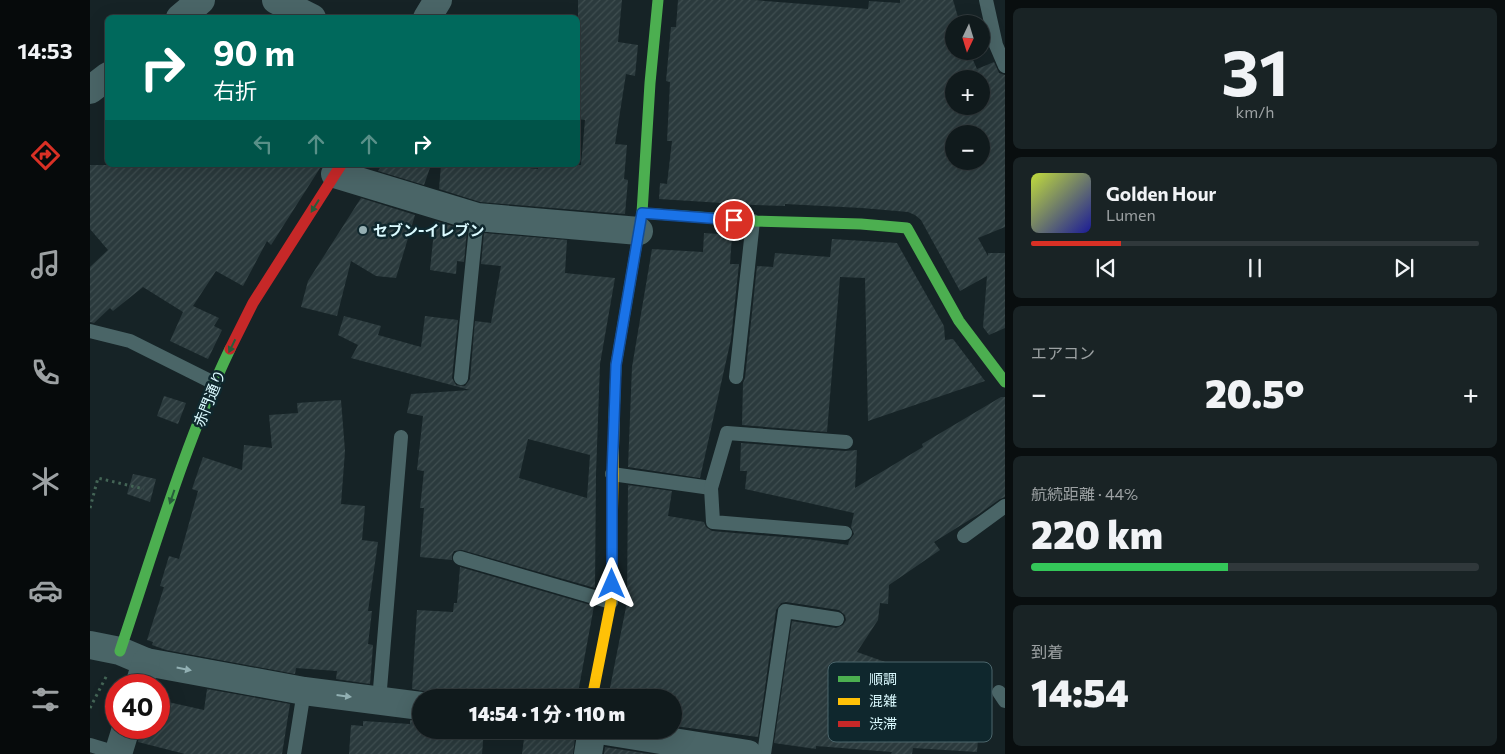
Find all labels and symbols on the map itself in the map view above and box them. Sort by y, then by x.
north arrow [945,15,990,60]
pin [713,199,755,241]
one-way arrow [310,200,319,213]
place label: セブン-イレブン [373,221,484,239]
marker: セブン-イレブン [357,224,369,236]
one-way arrow [228,339,236,353]
street label: 赤門通り [189,367,229,429]
one-way arrow [167,489,175,504]
position arrow [585,557,637,609]
legend [828,662,992,742]
one-way arrow [176,665,192,673]
text: 順調 [869,670,897,687]
speed limit sign: 40 [105,674,170,739]
one-way arrow [336,692,352,700]
text: 混雑 [869,692,897,709]
text: 渋滞 [869,715,897,732]

